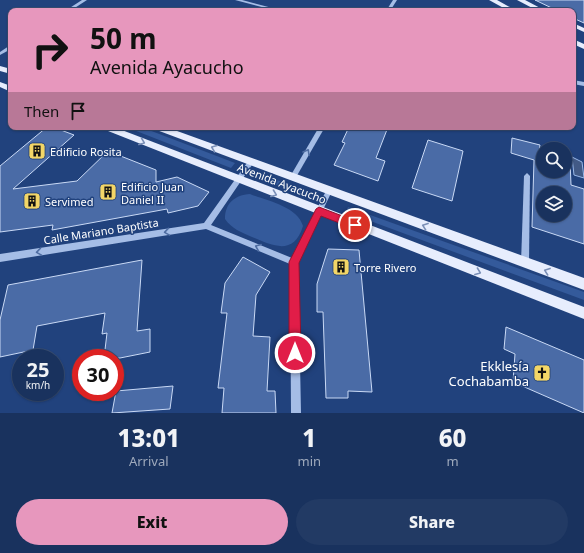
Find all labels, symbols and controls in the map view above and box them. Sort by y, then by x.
text: 50 m [90,19,157,57]
icon: right [24,24,76,76]
text: Avenida Ayacucho [90,55,244,79]
icon: arrive [67,100,89,122]
text: Then [24,101,59,121]
one-way arrow [139,137,146,145]
building icon: Edificio Rosita [27,141,47,161]
map controls [536,142,572,222]
button: search [536,142,572,178]
place label: Edificio Rosita [50,144,122,159]
one-way arrow [211,145,218,153]
one-way arrow [303,149,310,156]
street label: Avenida Ayacucho [235,159,329,207]
place label: Edificio Juan Daniel II [121,179,184,207]
building icon: Edificio Juan Daniel II [98,182,118,202]
button: layers [536,186,572,222]
one-way arrow [270,189,278,197]
building icon: Servimed [22,191,42,211]
place label: Servimed [45,194,93,209]
pin [338,208,372,242]
icon: arrive [344,214,366,236]
street label: Calle Mariano Baptista [42,215,160,247]
one-way arrow [422,223,429,231]
one-way arrow [164,227,170,236]
one-way arrow [255,244,262,252]
one-way arrow [36,247,42,256]
building icon: Torre Rivero [331,257,351,277]
place label: Torre Rivero [354,260,417,275]
one-way arrow [544,267,551,275]
one-way arrow [475,268,482,276]
position arrow [274,332,316,374]
speed limit sign: 30 [72,349,124,401]
text: 25 [27,356,49,383]
place label: Ekklesía Cochabamba [449,357,529,390]
church icon: Ekklesía Cochabamba [532,363,552,383]
text: km/h [26,378,50,392]
text: 13:01 [118,421,180,454]
text: 1 [302,421,316,454]
text: 60 [439,421,466,454]
text: Arrival [129,452,169,470]
text: min [298,452,321,470]
text: m [446,452,459,470]
button: Exit [16,499,288,545]
button: Share [296,499,568,545]

